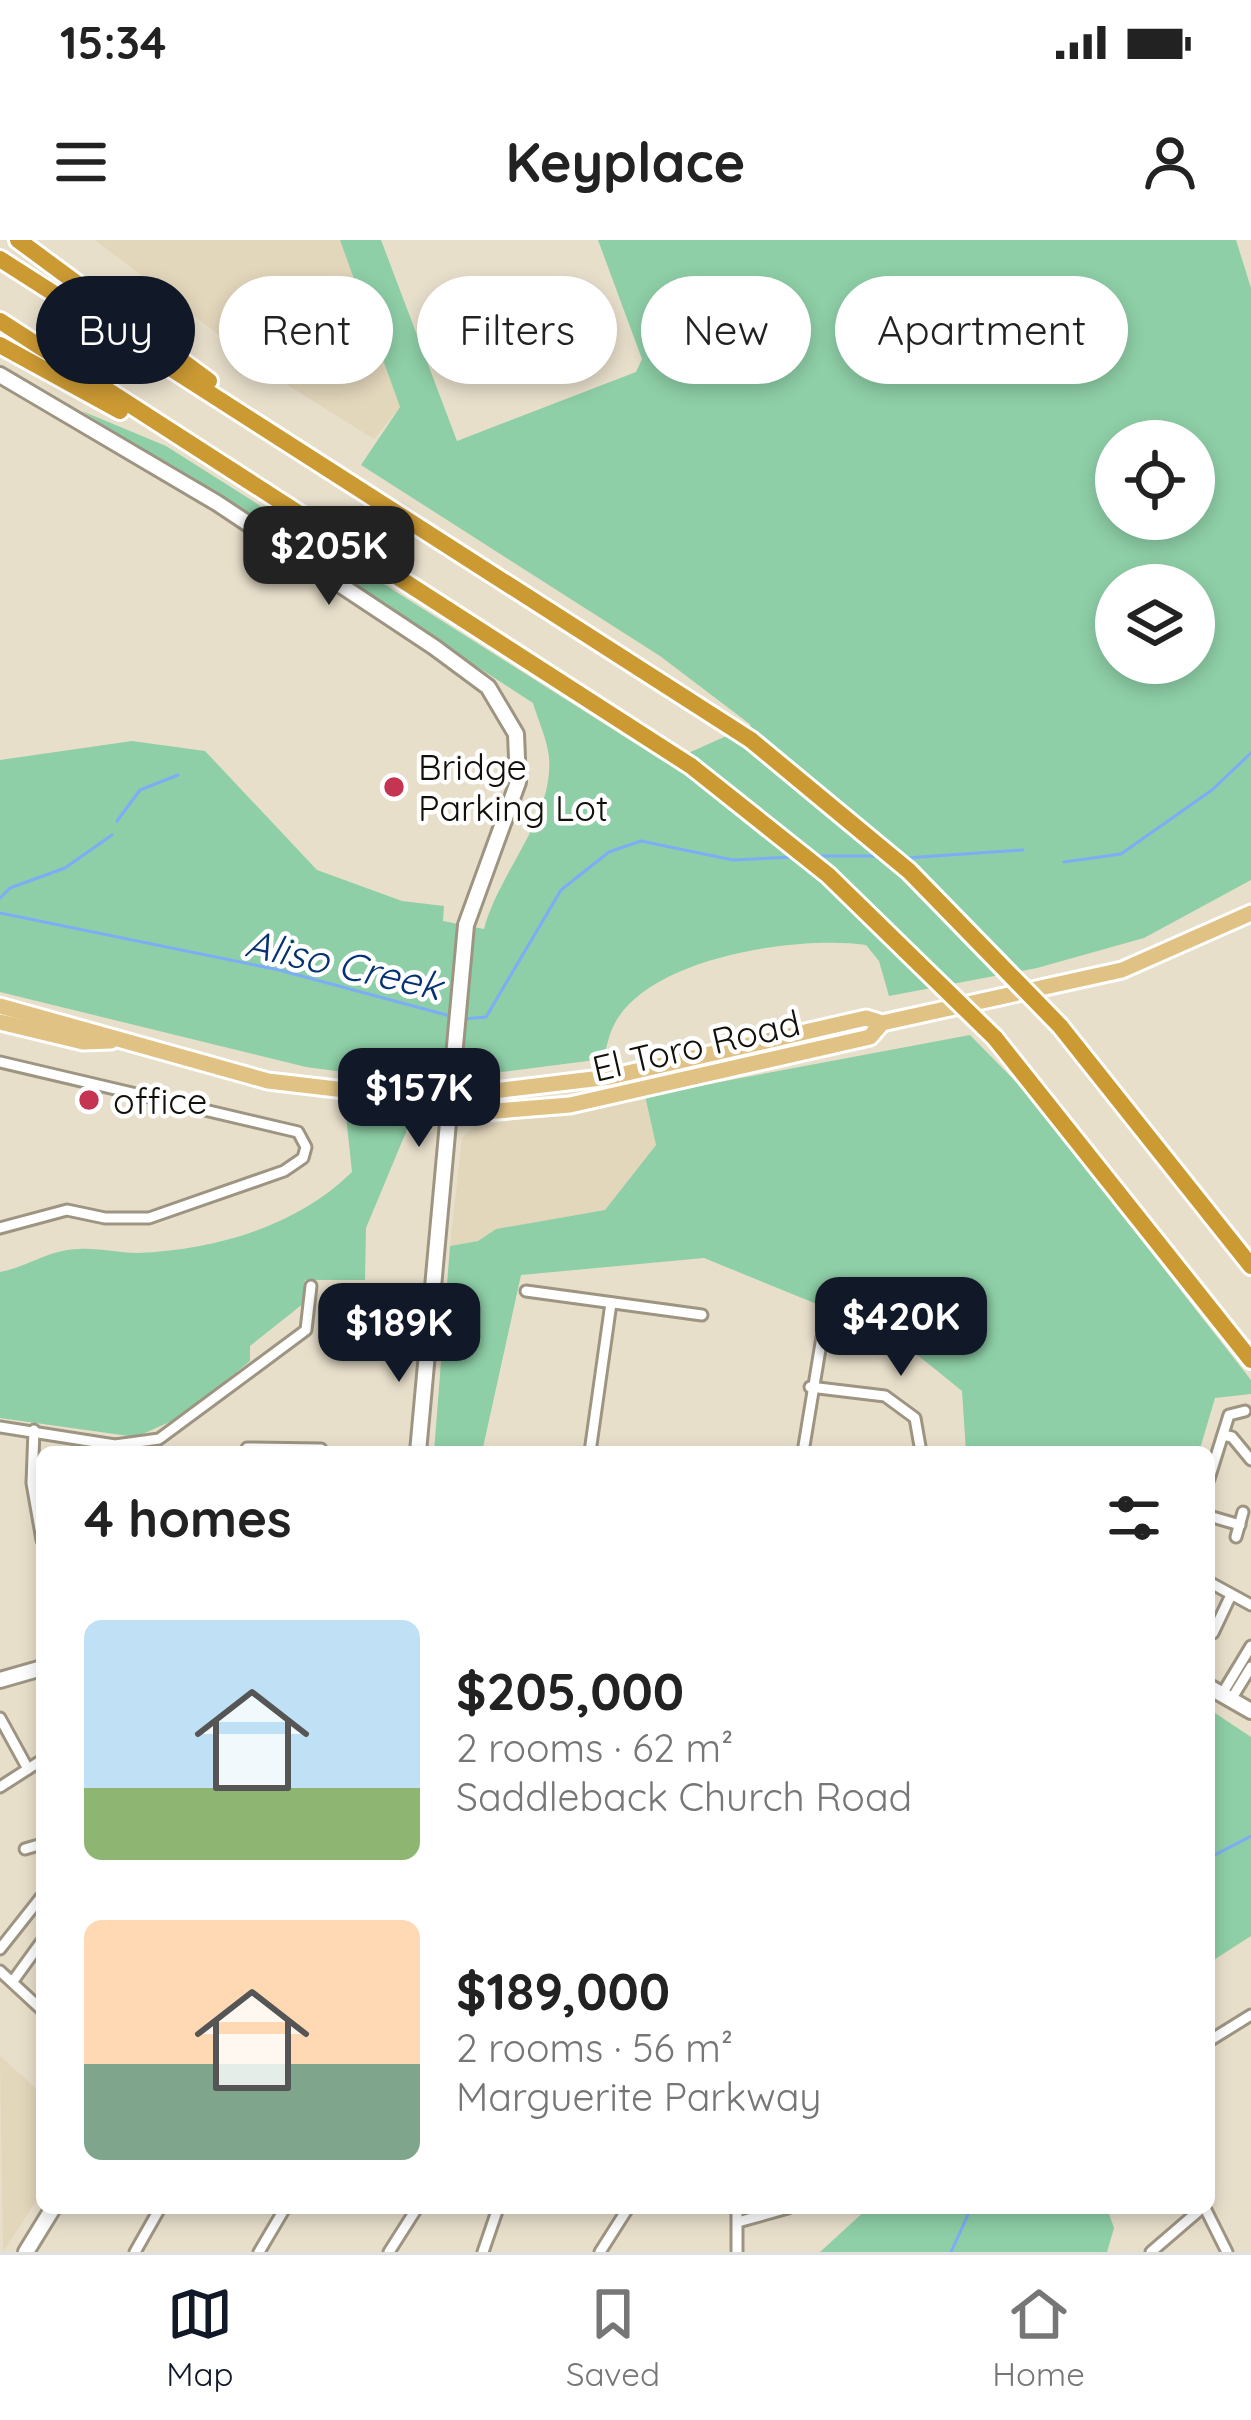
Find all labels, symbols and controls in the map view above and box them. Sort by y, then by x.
text: 15:34 [60,14,166,70]
text: Keyplace [506,128,745,196]
icon: menu [48,129,114,195]
icon: person [1137,129,1203,195]
chip: Buy [36,276,195,384]
chip: Rent [219,276,393,384]
chip: Filters [417,276,617,384]
chip: New [641,276,811,384]
chip: Apartment [835,276,1128,384]
map controls [1095,420,1215,684]
button: locate [1095,420,1215,540]
pin: $205K [245,506,413,608]
text: $205K [270,520,388,569]
button: layers [1095,564,1215,684]
place label: Bridge Parking Lot [418,744,608,830]
marker: Bridge Parking Lot [381,774,407,800]
water label: Aliso Creek [241,918,450,1011]
street label: El Toro Road [588,999,804,1091]
pin: $157K [335,1048,503,1150]
text: $157K [365,1062,473,1111]
place label: office [113,1078,207,1123]
marker: office [76,1087,102,1113]
pin: $420K [817,1277,985,1379]
pin: $189K [315,1283,483,1385]
text: $420K [842,1291,960,1340]
text: $189K [345,1297,453,1346]
icon: filters [1101,1485,1167,1551]
text: 4 homes [84,1486,292,1550]
text: $205,000 [456,1659,684,1723]
icon: home [180,1668,324,1812]
text: 2 rooms · 62 m² [456,1723,733,1772]
text: Saddleback Church Road [456,1772,912,1821]
text: $189,000 [456,1959,670,2023]
icon: home [180,1968,324,2112]
text: 2 rooms · 56 m² [456,2023,733,2072]
text: Marguerite Parkway [456,2072,821,2121]
tab: Map [166,2281,233,2394]
tab: Saved [566,2281,660,2394]
tab: Home [992,2281,1085,2394]

